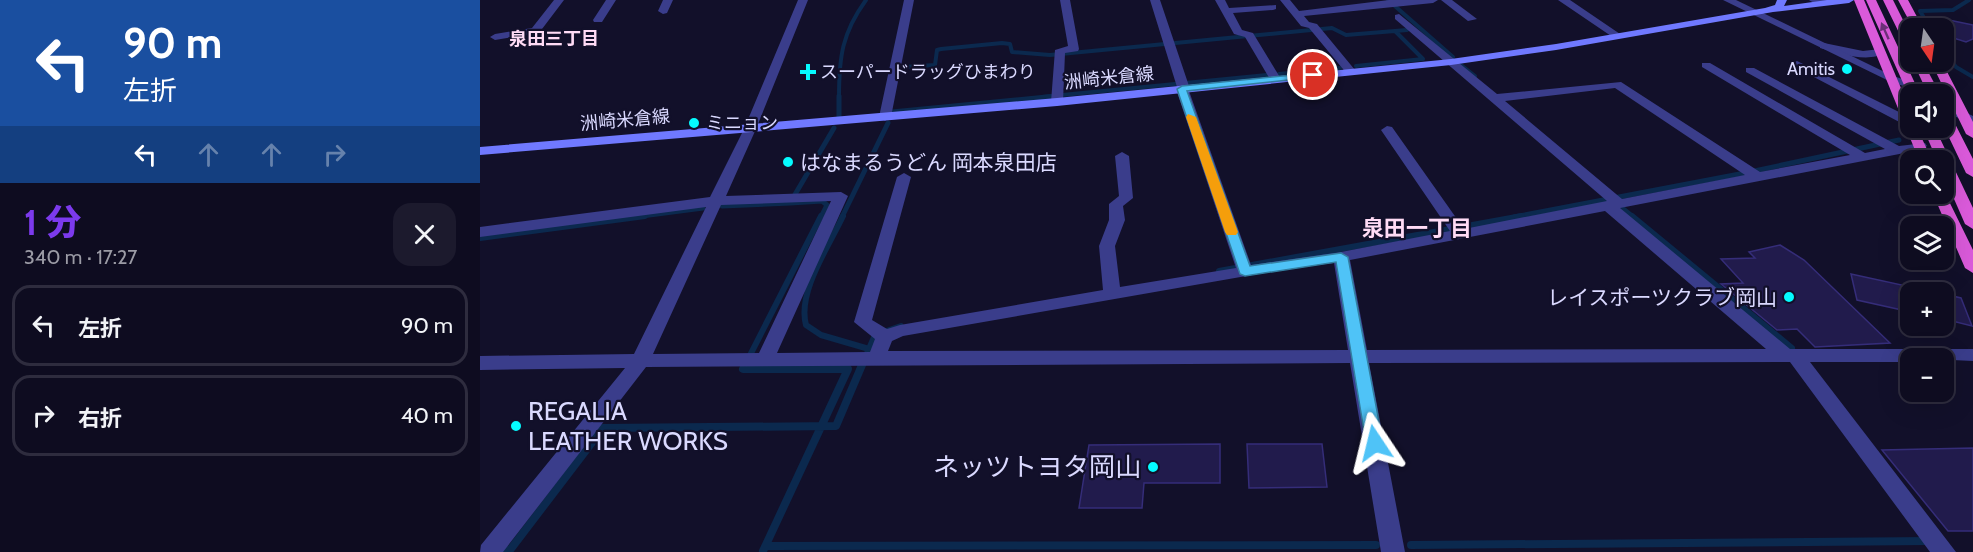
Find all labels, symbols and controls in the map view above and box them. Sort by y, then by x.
text: 90 m [123,17,222,69]
north arrow [1900,18,1954,72]
map controls [1900,18,1954,402]
one-way arrow [1881,23,1890,40]
icon: left [24,24,102,102]
district label: 泉田三丁目 [509,28,599,50]
pin [1287,49,1338,100]
icon: arrive [1296,58,1329,91]
place label: Amitis [1787,58,1835,80]
place label: スーパードラッグひまわり [820,61,1036,83]
street label: 洲崎米倉線 [1063,62,1155,94]
marker: Amitis [1840,62,1854,76]
marker: スーパードラッグひまわり [801,65,815,79]
text: 左折 [123,74,177,107]
button: sound [1900,84,1954,138]
street label: 洲崎米倉線 [579,105,671,135]
place label: ミニョン [706,112,778,134]
marker: ミニョン [687,116,701,130]
icon: left [129,138,162,171]
icon: ahead [192,138,225,171]
icon: ahead [255,138,288,171]
icon: right [318,138,351,171]
place label: はなまるうどん 岡本泉田店 [800,150,1057,175]
button: search [1900,150,1954,204]
marker: はなまるうどん 岡本泉田店 [781,155,795,169]
text: 1 分 [24,200,81,244]
button: close [393,203,456,266]
district label: 泉田一丁目 [1362,215,1472,242]
button: layers [1900,216,1954,270]
text: 340 m · 17:27 [24,245,137,269]
button: + [1900,282,1954,336]
place label: レイスポーツクラブ岡山 [1547,285,1777,310]
marker: レイスポーツクラブ岡山 [1782,290,1796,304]
icon: left [27,309,60,342]
text: 90 m [401,312,453,339]
text: 左折 [78,315,122,342]
button: − [1900,348,1954,402]
place label: REGALIA LEATHER WORKS [528,395,728,457]
icon: right [27,399,60,432]
text: 40 m [401,402,453,429]
text: 右折 [78,405,122,432]
position arrow [1343,411,1407,475]
marker: REGALIA LEATHER WORKS [509,419,523,433]
place label: ネッツトヨタ岡山 [933,451,1141,483]
marker: ネッツトヨタ岡山 [1146,460,1160,474]

